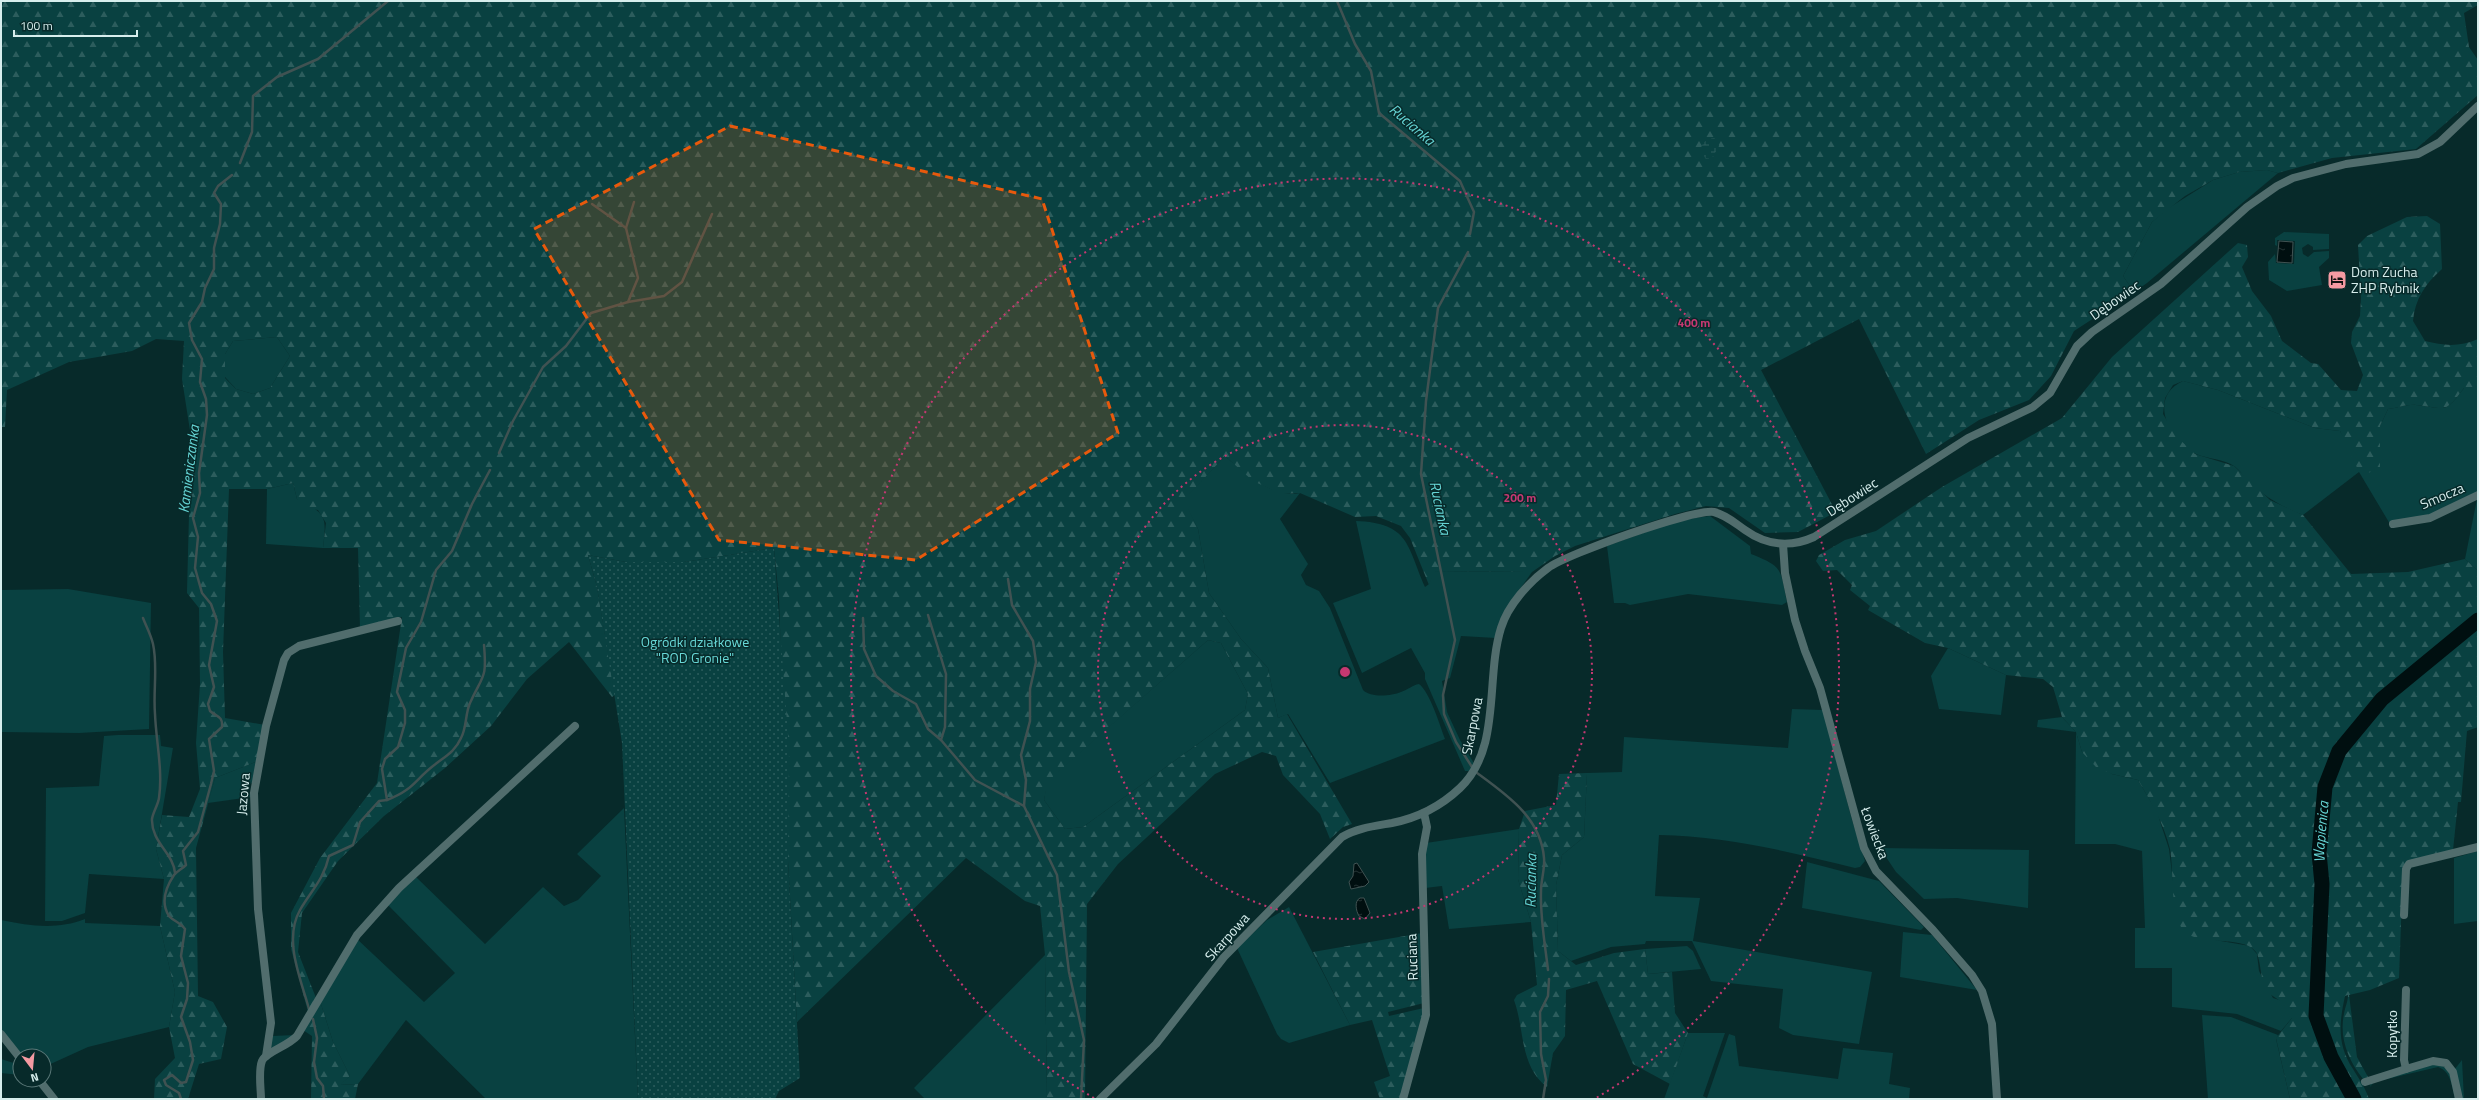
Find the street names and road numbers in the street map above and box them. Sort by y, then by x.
street label: Dębowiec [2085,274,2144,325]
street label: Dębowiec [1822,472,1882,521]
street label: Smocza [2416,477,2467,514]
street label: Skarpowa [1456,695,1487,757]
street label: Jazowa [230,772,255,816]
street label: Łowiecka [1856,803,1895,862]
street label: Skarpowa [1199,908,1254,965]
street label: Ruciana [1400,933,1423,981]
street label: Kopytko [2381,1010,2402,1058]

